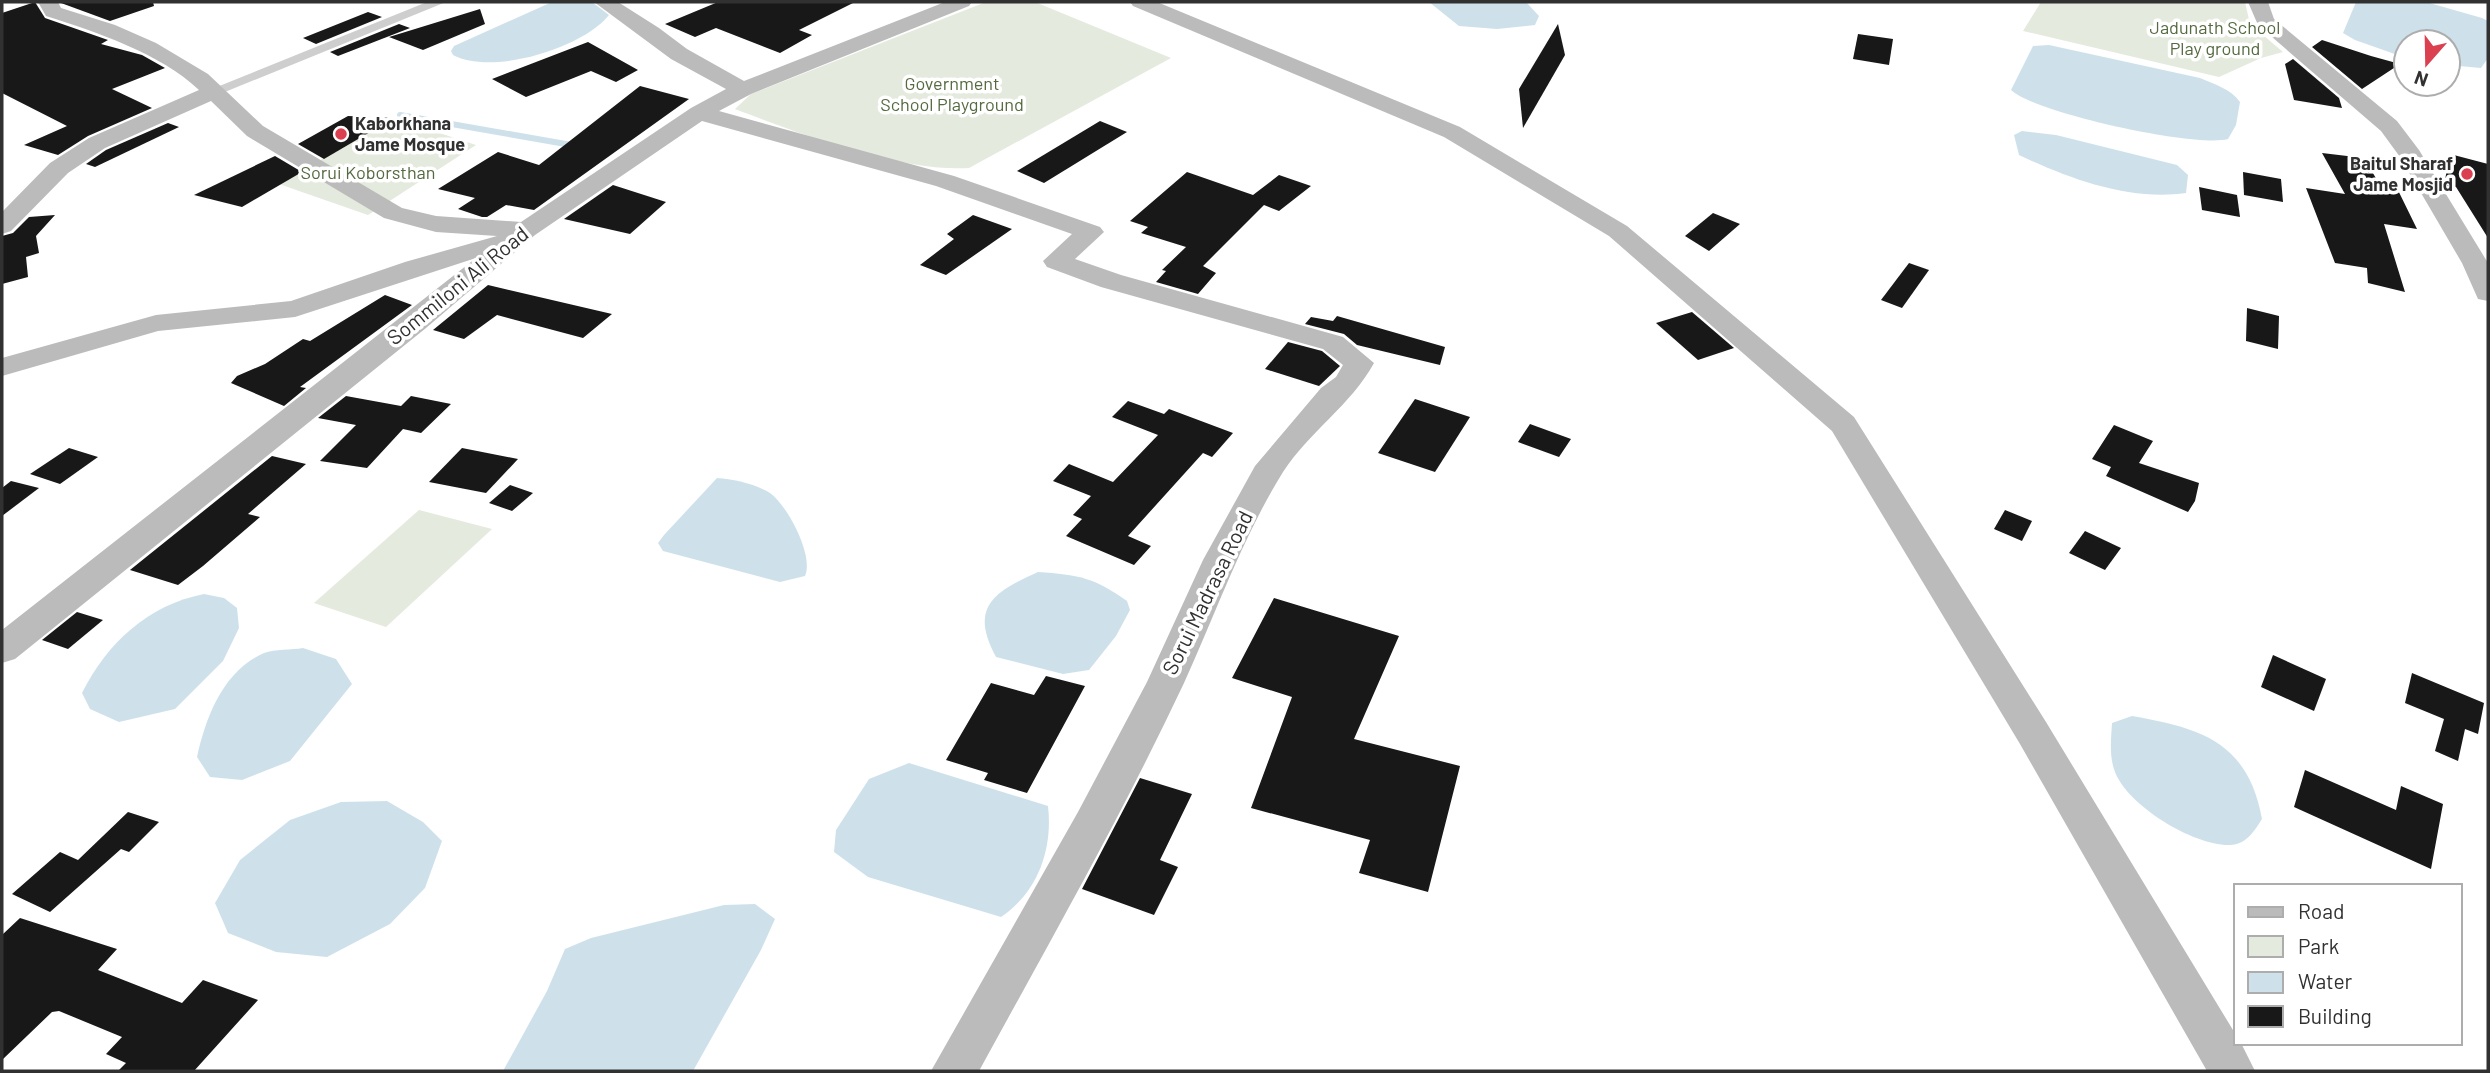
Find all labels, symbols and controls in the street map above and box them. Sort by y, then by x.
park label: Jadunath School Play ground [2150,16,2280,59]
north arrow [2392,28,2462,98]
text: N [2411,66,2431,92]
park label: Government School Playground [880,72,1024,115]
place label: Kaborkhana Jame Mosque [355,112,465,155]
marker: Kaborkhana Jame Mosque [333,126,349,142]
place label: Baitul Sharaf Jame Mosjid [2350,152,2453,195]
park label: Sorui Koborsthan [300,161,436,183]
marker: Baitul Sharaf Jame Mosjid [2459,166,2475,182]
street label: Sommiloni Ali Road [381,220,533,349]
street label: Sorui Madrasa Road [1156,506,1257,678]
legend [2234,884,2462,1045]
text: Road [2298,898,2344,923]
text: Park [2298,933,2339,958]
text: Water [2298,968,2353,993]
text: Building [2298,1003,2372,1028]

